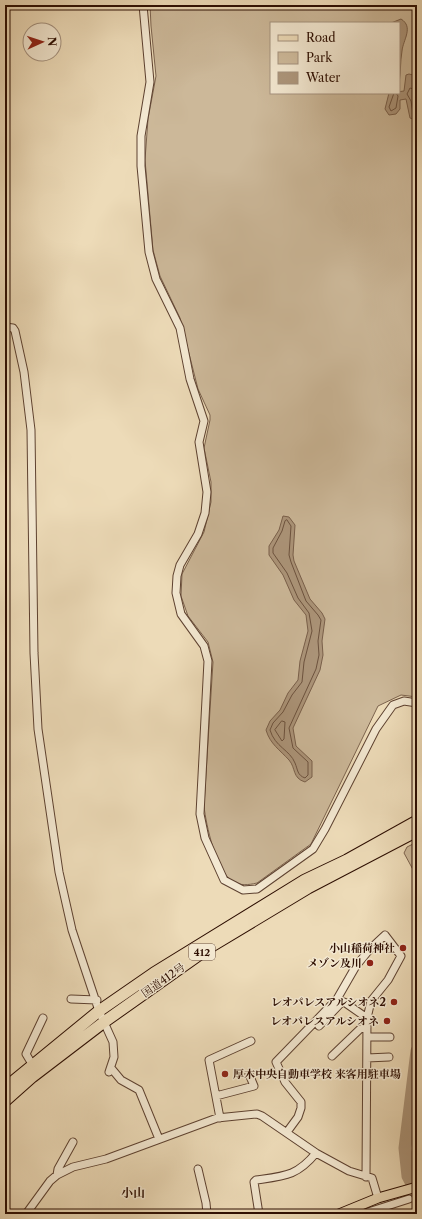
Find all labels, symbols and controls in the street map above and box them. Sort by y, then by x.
north arrow [22,22,62,62]
legend [270,22,400,94]
text: Road [306,30,336,45]
text: N [45,36,59,47]
text: Park [306,50,333,65]
text: Water [305,70,340,85]
place label: 小山稲荷神社 [329,941,395,955]
marker: 小山稲荷神社 [398,943,408,953]
road number: 412 [189,944,215,960]
place label: メゾン及川 [307,956,362,970]
marker: メゾン及川 [365,958,375,968]
street label: 国道412号 [138,960,188,1000]
place label: レオパレスアルシオネ2 [271,995,386,1009]
marker: レオパレスアルシオネ2 [389,997,399,1007]
place label: レオパレスアルシオネ [270,1014,379,1028]
marker: レオパレスアルシオネ [382,1016,392,1026]
place label: 厚木中央自動車学校 来客用駐車場 [233,1067,401,1081]
marker: 厚木中央自動車学校 来客用駐車場 [220,1069,230,1079]
district label: 小山 [121,1185,145,1200]

